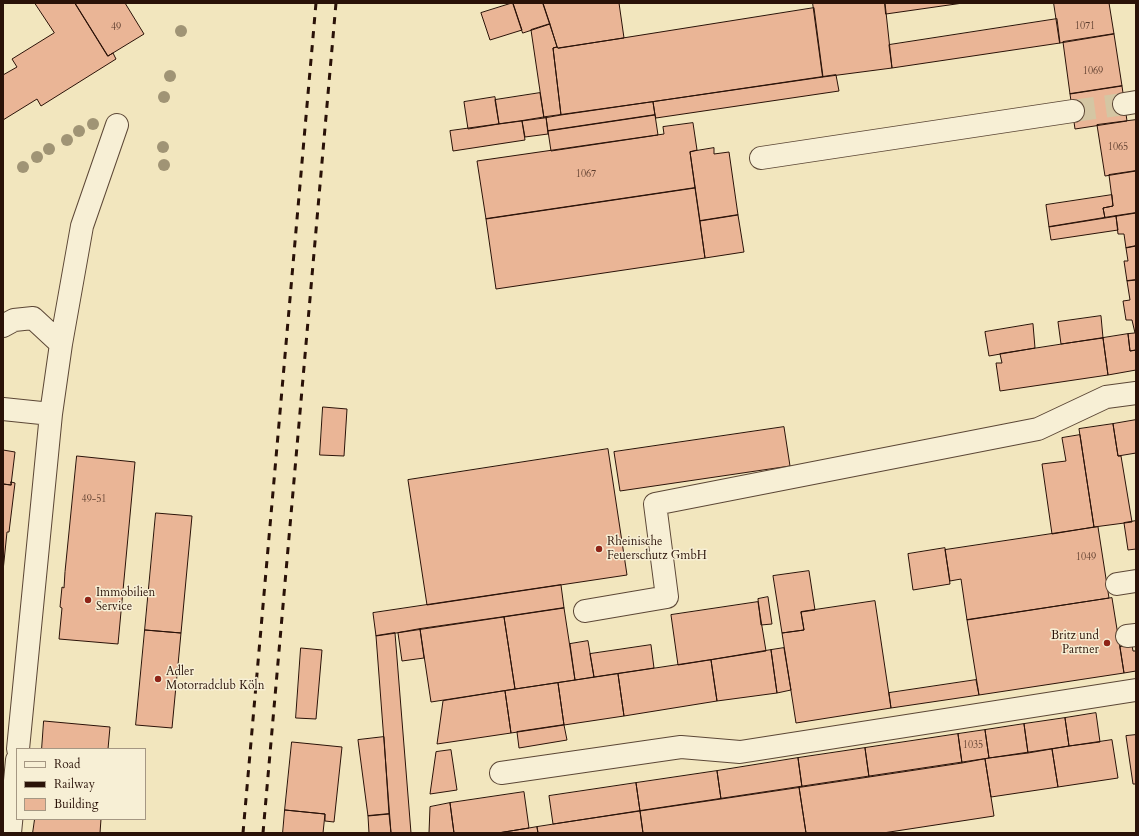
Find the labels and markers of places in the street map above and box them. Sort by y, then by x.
place label: Rheinische Feuerschutz GmbH [607,535,707,563]
marker: Rheinische Feuerschutz GmbH [594,544,604,554]
place label: Immobilien Service [96,586,155,614]
marker: Immobilien Service [83,595,93,605]
place label: Britz und Partner [1051,629,1099,657]
marker: Britz und Partner [1102,638,1112,648]
place label: Adler Motorradclub Köln [166,665,264,693]
marker: Adler Motorradclub Köln [153,674,163,684]

